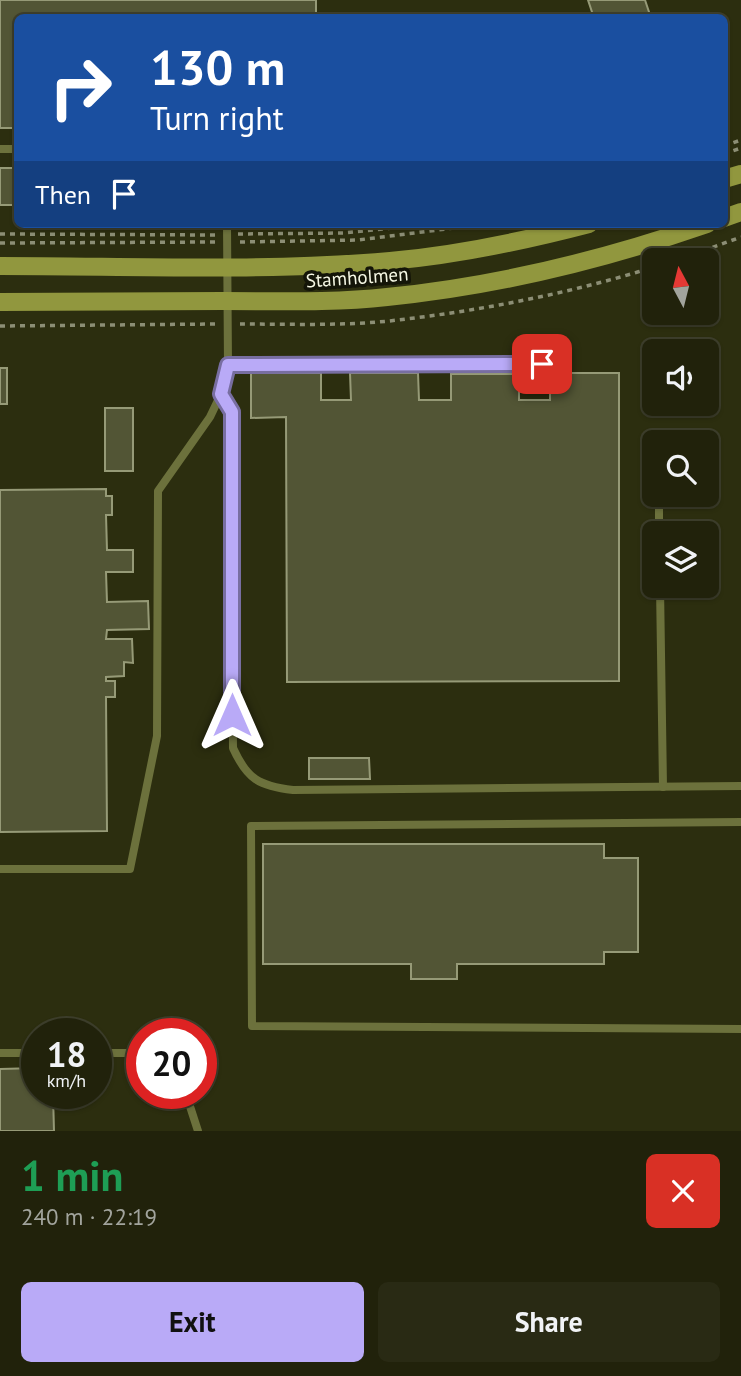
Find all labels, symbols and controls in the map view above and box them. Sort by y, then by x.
text: 130 m [150,35,285,99]
icon: right [35,42,126,133]
text: Turn right [150,97,284,139]
icon: arrive [105,175,143,213]
text: Then [35,178,91,211]
north arrow [642,248,719,326]
map controls [642,248,719,598]
street label: Stamholmen [305,261,409,293]
pin [512,334,572,394]
button: sound [642,339,719,416]
icon: arrive [523,345,561,383]
button: search [642,430,719,507]
button: layers [642,521,719,598]
position arrow [195,678,269,752]
speed limit sign: 20 [126,1018,217,1109]
text: 18 [47,1031,86,1077]
text: km/h [47,1069,86,1092]
text: 1 min [21,1148,123,1203]
button: close [646,1154,720,1228]
text: 240 m · 22:19 [21,1202,157,1231]
button: Exit [21,1282,364,1362]
button: Share [378,1282,720,1362]

